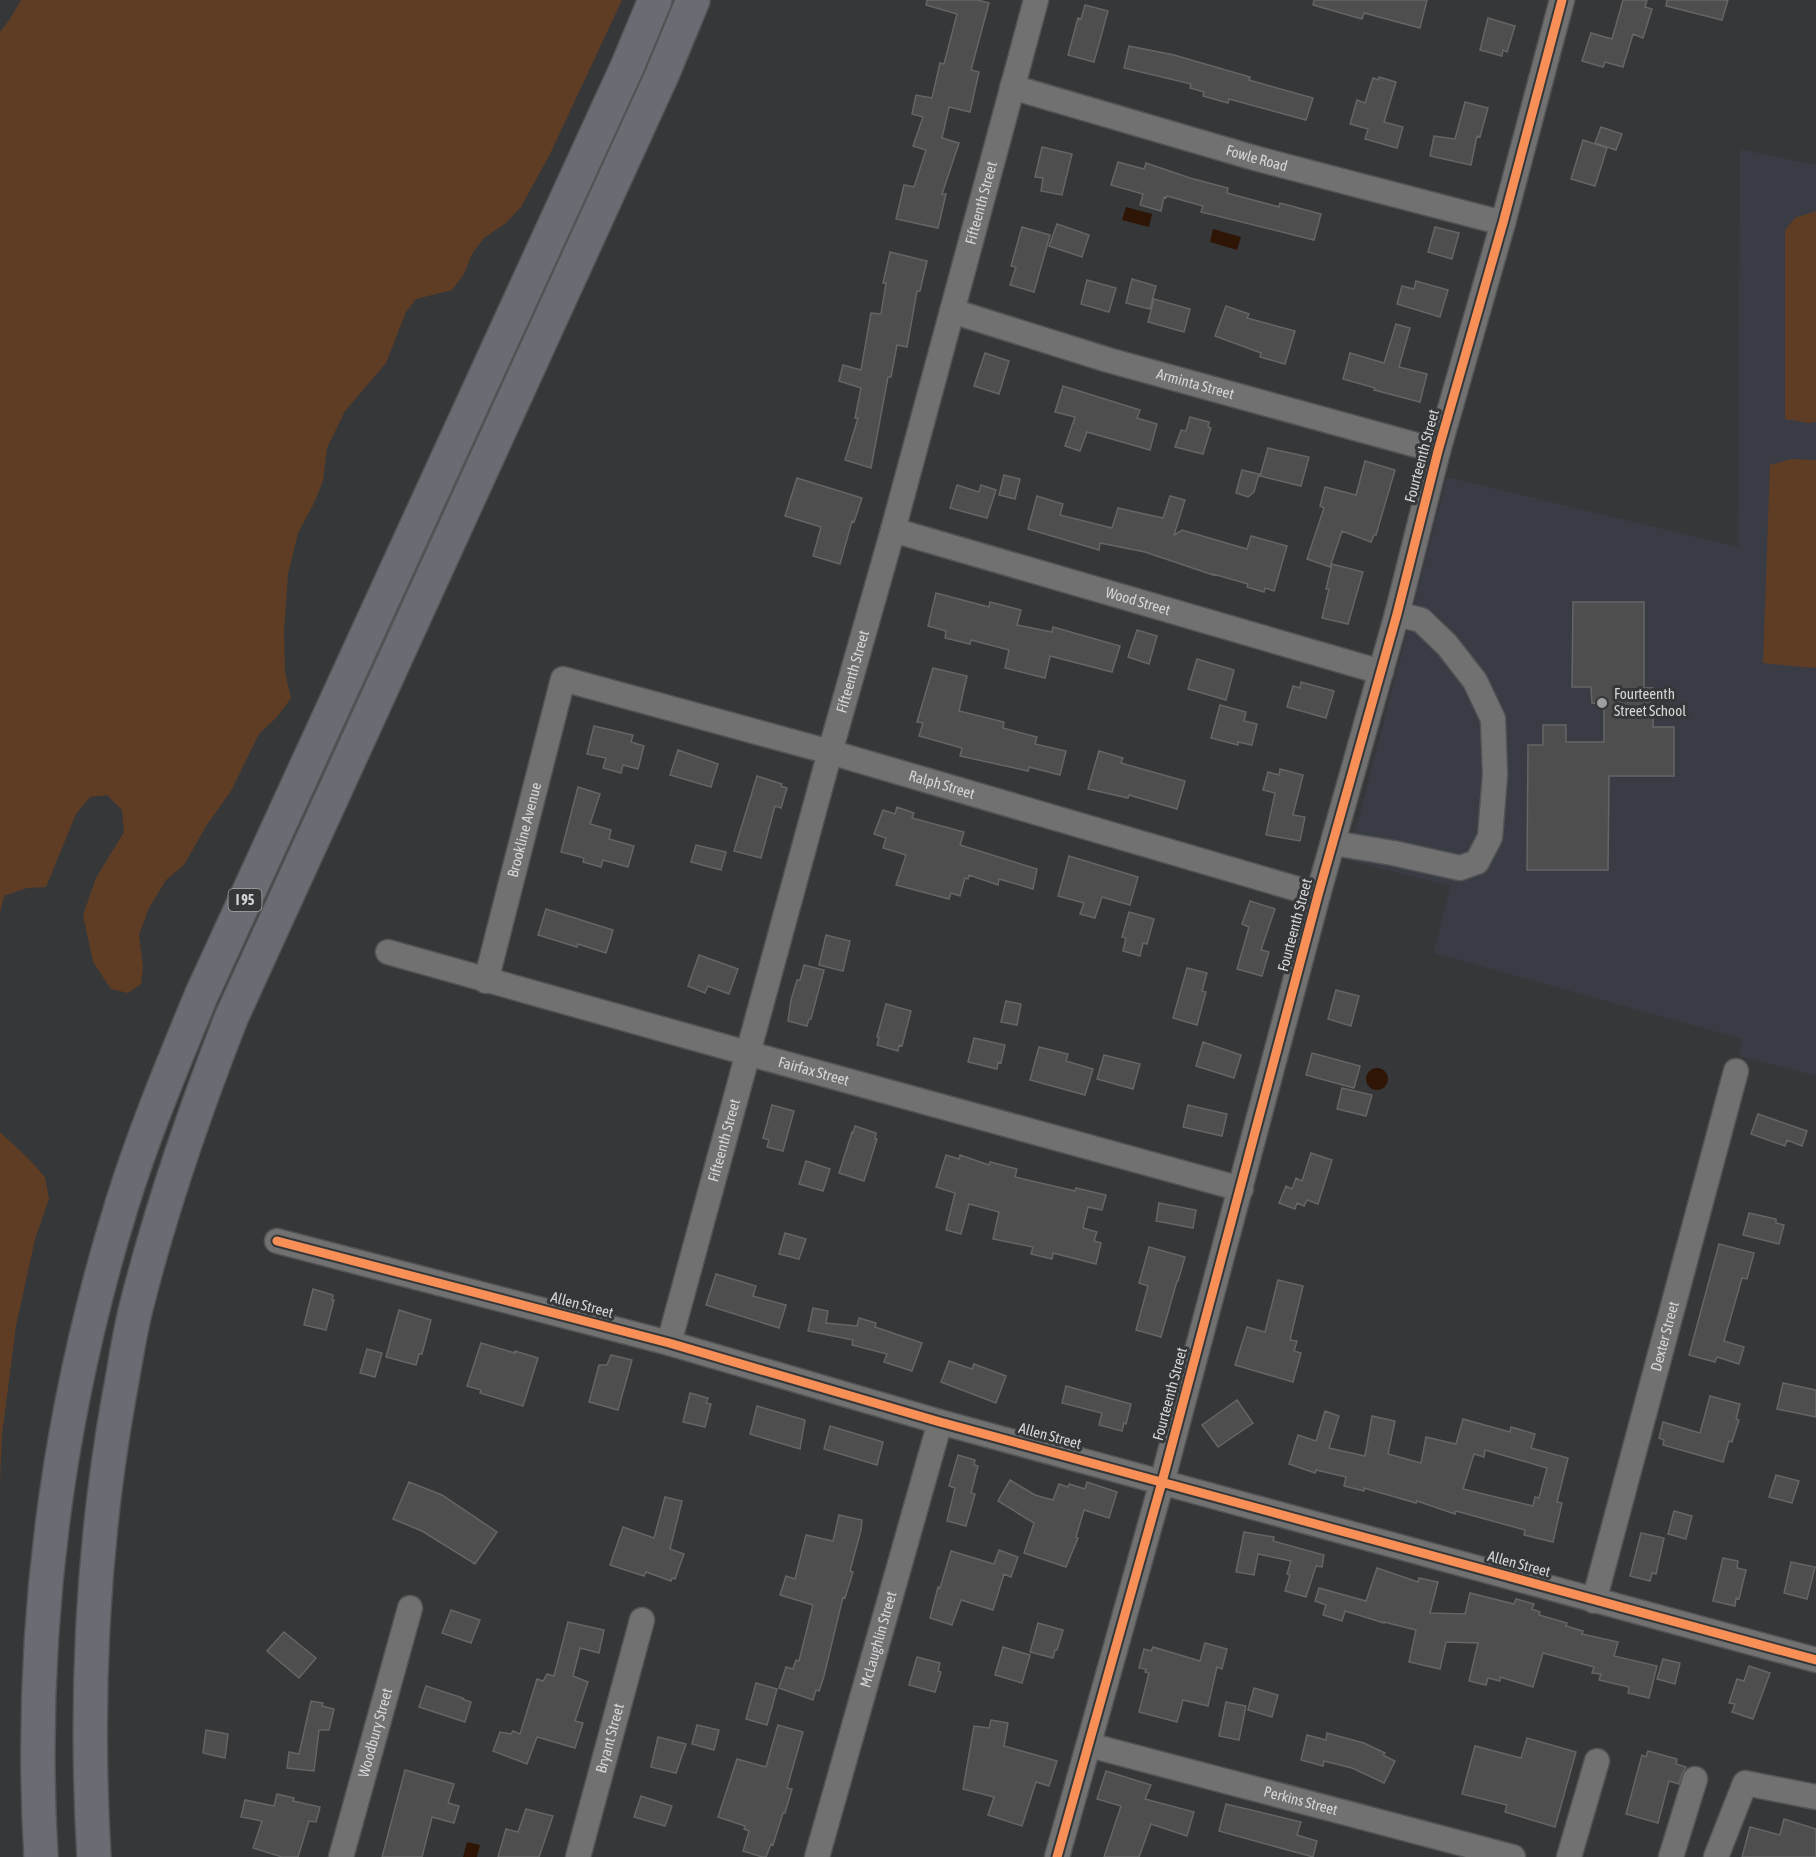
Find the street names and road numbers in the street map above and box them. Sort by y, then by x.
street label: Fowle Road [1224,141,1289,174]
street label: Fifteenth Street [961,159,1000,246]
street label: Arminta Street [1155,365,1236,402]
street label: Fourteenth Street [1401,407,1442,504]
street label: Wood Street [1104,583,1172,618]
street label: Fifteenth Street [832,628,872,715]
street label: Ralph Street [907,767,977,802]
street label: Brookline Avenue [504,780,544,879]
street label: Fourteenth Street [1274,876,1315,973]
road number: I 95 [228,889,262,911]
street label: Fairfax Street [776,1053,851,1089]
street label: Fifteenth Street [704,1097,743,1184]
street label: Allen Street [549,1288,615,1321]
street label: Dexter Street [1647,1299,1682,1373]
street label: Fourteenth Street [1149,1345,1190,1442]
street label: Allen Street [1017,1419,1083,1452]
street label: Allen Street [1486,1547,1552,1580]
street label: McLaughlin Street [856,1589,900,1689]
street label: Woodbury Street [355,1686,395,1779]
street label: Bryant Street [592,1702,627,1775]
street label: Perkins Street [1262,1783,1340,1818]

